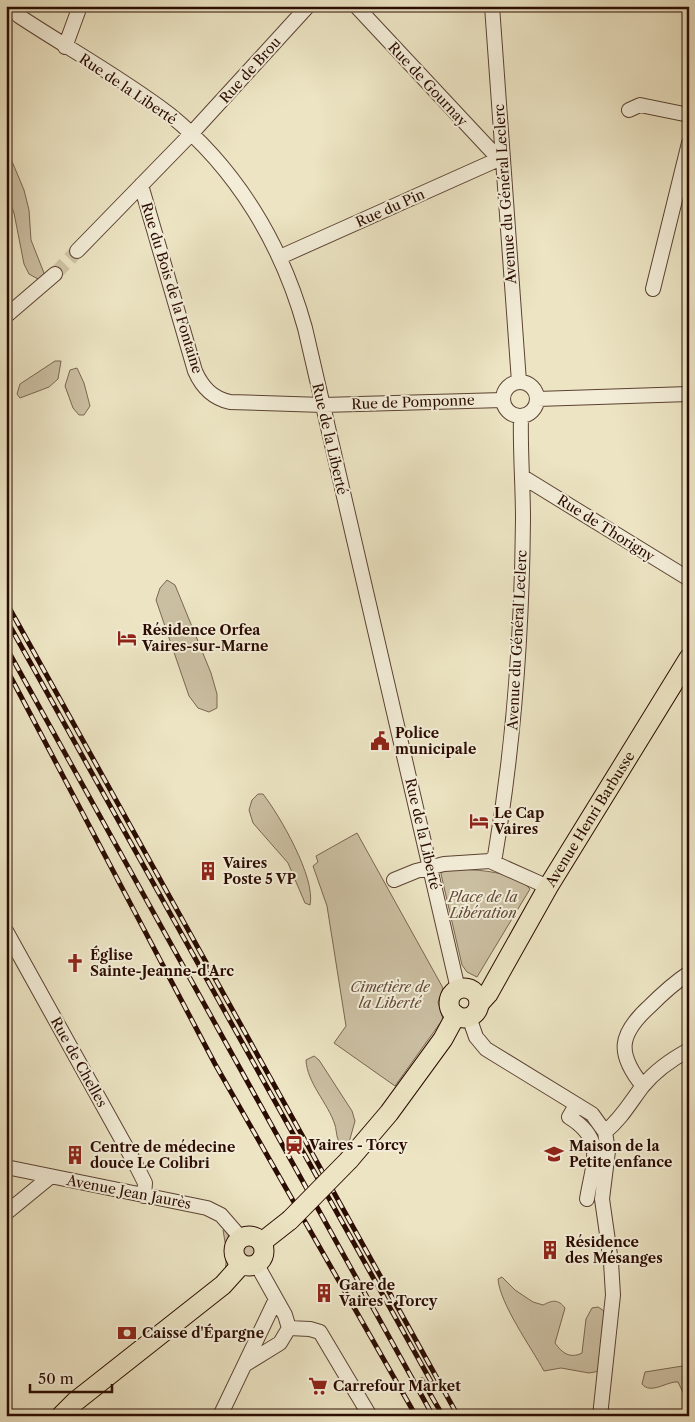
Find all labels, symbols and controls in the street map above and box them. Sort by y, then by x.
street label: Rue de Brou [215,33,285,107]
street label: Rue de Gournay [384,38,472,130]
street label: Rue de la Liberté [76,50,180,128]
street label: Avenue du Général Leclerc [490,103,520,286]
street label: Rue du Pin [353,185,427,231]
street label: Rue du Bois de la Fontaine [137,200,207,376]
street label: Rue de la Liberté [308,381,352,497]
street label: Rue de Pomponne [351,391,475,413]
street label: Rue de Thorigny [554,491,658,565]
street label: Avenue du Général Leclerc [503,549,531,732]
place label: Résidence Orfea Vaires-sur-Marne [141,621,268,655]
hotel icon: Résidence Orfea Vaires-sur-Marne [116,627,138,649]
place label: Police municipale [395,724,476,758]
public building icon: Police municipale [369,730,391,752]
street label: Avenue Henri Barbusse [541,748,639,891]
street label: Rue de la Liberté [401,776,445,892]
place label: Le Cap Vaires [493,804,544,838]
hotel icon: Le Cap Vaires [468,810,490,832]
place label: Vaires Poste 5 VP [222,854,297,888]
building icon: Vaires Poste 5 VP [197,860,219,882]
park label: Place de la Libération [447,888,518,922]
place label: Église Sainte-Jeanne-d'Arc [90,945,234,980]
church icon: Église Sainte-Jeanne-d'Arc [64,952,86,974]
park label: Cimetière de la Liberté [350,978,431,1012]
street label: Rue de Chelles [47,1014,111,1110]
station icon: Vaires - Torcy [283,1134,305,1156]
place label: Vaires - Torcy [308,1136,408,1154]
place label: Maison de la Petite enfance [569,1137,672,1171]
place label: Centre de médecine douce Le Colibri [90,1138,235,1172]
school or university icon: Maison de la Petite enfance [543,1143,565,1165]
building icon: Centre de médecine douce Le Colibri [64,1144,86,1166]
street label: Avenue Jean Jaurès [64,1171,193,1213]
place label: Résidence des Mésanges [565,1233,663,1267]
building icon: Résidence des Mésanges [539,1239,561,1261]
place label: Gare de Vaires - Torcy [338,1276,438,1310]
building icon: Gare de Vaires - Torcy [313,1282,335,1304]
bank icon: Caisse d'Épargne [116,1322,138,1344]
place label: Caisse d'Épargne [142,1323,264,1342]
scale bar [30,1362,112,1394]
text: 50 m [38,1369,74,1388]
supermarket icon: Carrefour Market [307,1375,329,1397]
place label: Carrefour Market [333,1377,461,1395]

